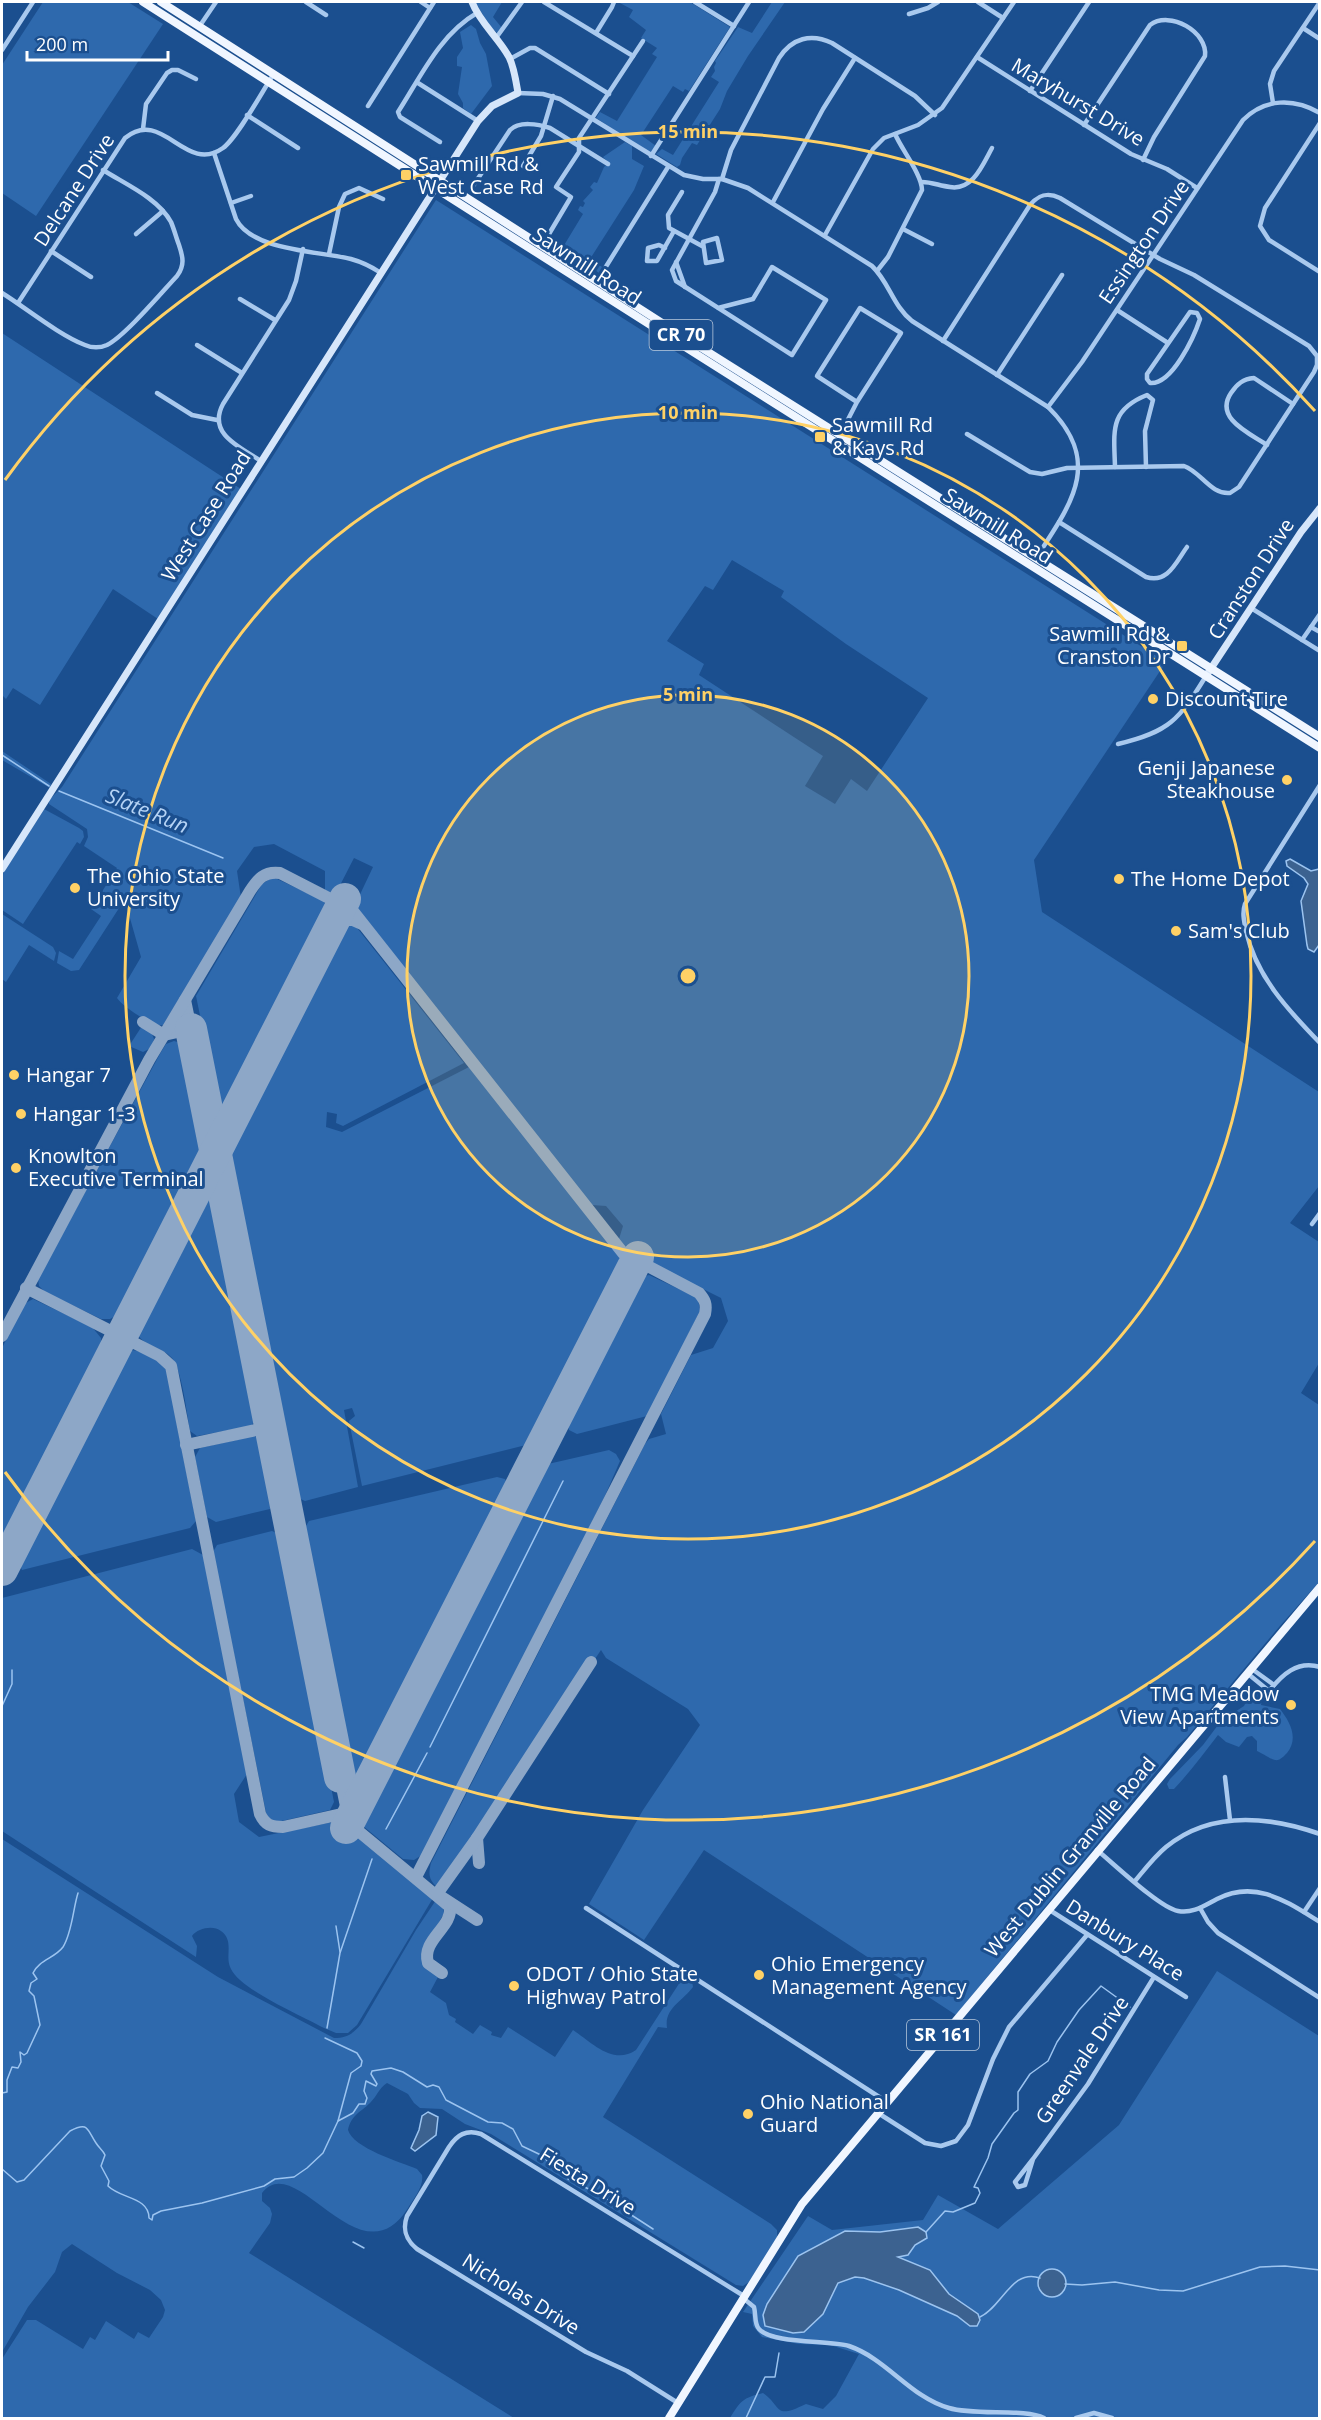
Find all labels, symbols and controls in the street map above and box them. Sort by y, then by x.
scale bar [27,24,168,62]
text: 200 m [36,32,88,56]
street label: Maryhurst Drive [1007,51,1150,152]
text: 15 min [658,119,718,143]
street label: Delcane Drive [27,128,120,251]
place label: Sawmill Rd & West Case Rd [418,150,544,200]
marker: Sawmill Rd & West Case Rd [399,168,413,182]
street label: Essington Drive [1092,175,1195,309]
street label: Sawmill Road [528,220,647,311]
road number: CR 70 [650,320,712,350]
text: 10 min [658,400,718,424]
place label: Sawmill Rd & Kays Rd [832,411,933,461]
marker: Sawmill Rd & Kays Rd [813,430,827,444]
street label: West Case Road [155,445,256,586]
street label: Sawmill Road [938,481,1058,570]
street label: Cranston Drive [1201,513,1300,644]
place label: Sawmill Rd & Cranston Dr [1049,620,1170,670]
marker: Sawmill Rd & Cranston Dr [1175,639,1189,653]
text: 5 min [663,682,713,706]
place label: Discount Tire [1165,685,1288,712]
marker: Discount Tire [1146,692,1160,706]
place label: Genji Japanese Steakhouse [1138,754,1275,804]
marker: Genji Japanese Steakhouse [1280,773,1294,787]
water label: Slate Run [102,781,193,839]
place label: The Ohio State University [87,862,224,912]
place label: The Home Depot [1131,865,1290,892]
marker: The Home Depot [1112,872,1126,886]
marker: The Ohio State University [68,881,82,895]
place label: Sam's Club [1188,917,1290,944]
marker: Sam's Club [1169,924,1183,938]
centre of rings [678,966,698,986]
place label: Hangar 7 [26,1061,111,1088]
marker: Hangar 7 [7,1068,21,1082]
place label: Hangar 1-3 [33,1100,136,1127]
marker: Hangar 1-3 [14,1107,28,1121]
place label: Knowlton Executive Terminal [28,1142,204,1192]
marker: Knowlton Executive Terminal [9,1161,23,1175]
place label: TMG Meadow View Apartments [1120,1680,1279,1730]
marker: TMG Meadow View Apartments [1284,1698,1298,1712]
street label: West Dublin Granville Road [978,1751,1161,1962]
street label: Danbury Place [1061,1892,1190,1987]
place label: Ohio Emergency Management Agency [771,1950,967,2000]
place label: ODOT / Ohio State Highway Patrol [526,1960,698,2010]
marker: Ohio Emergency Management Agency [752,1968,766,1982]
marker: ODOT / Ohio State Highway Patrol [507,1979,521,1993]
street label: Greenvale Drive [1029,1990,1134,2129]
road number: SR 161 [907,2020,979,2050]
place label: Ohio National Guard [760,2088,889,2138]
marker: Ohio National Guard [741,2107,755,2121]
street label: Fiesta Drive [535,2140,641,2221]
street label: Nicholas Drive [457,2247,585,2340]

